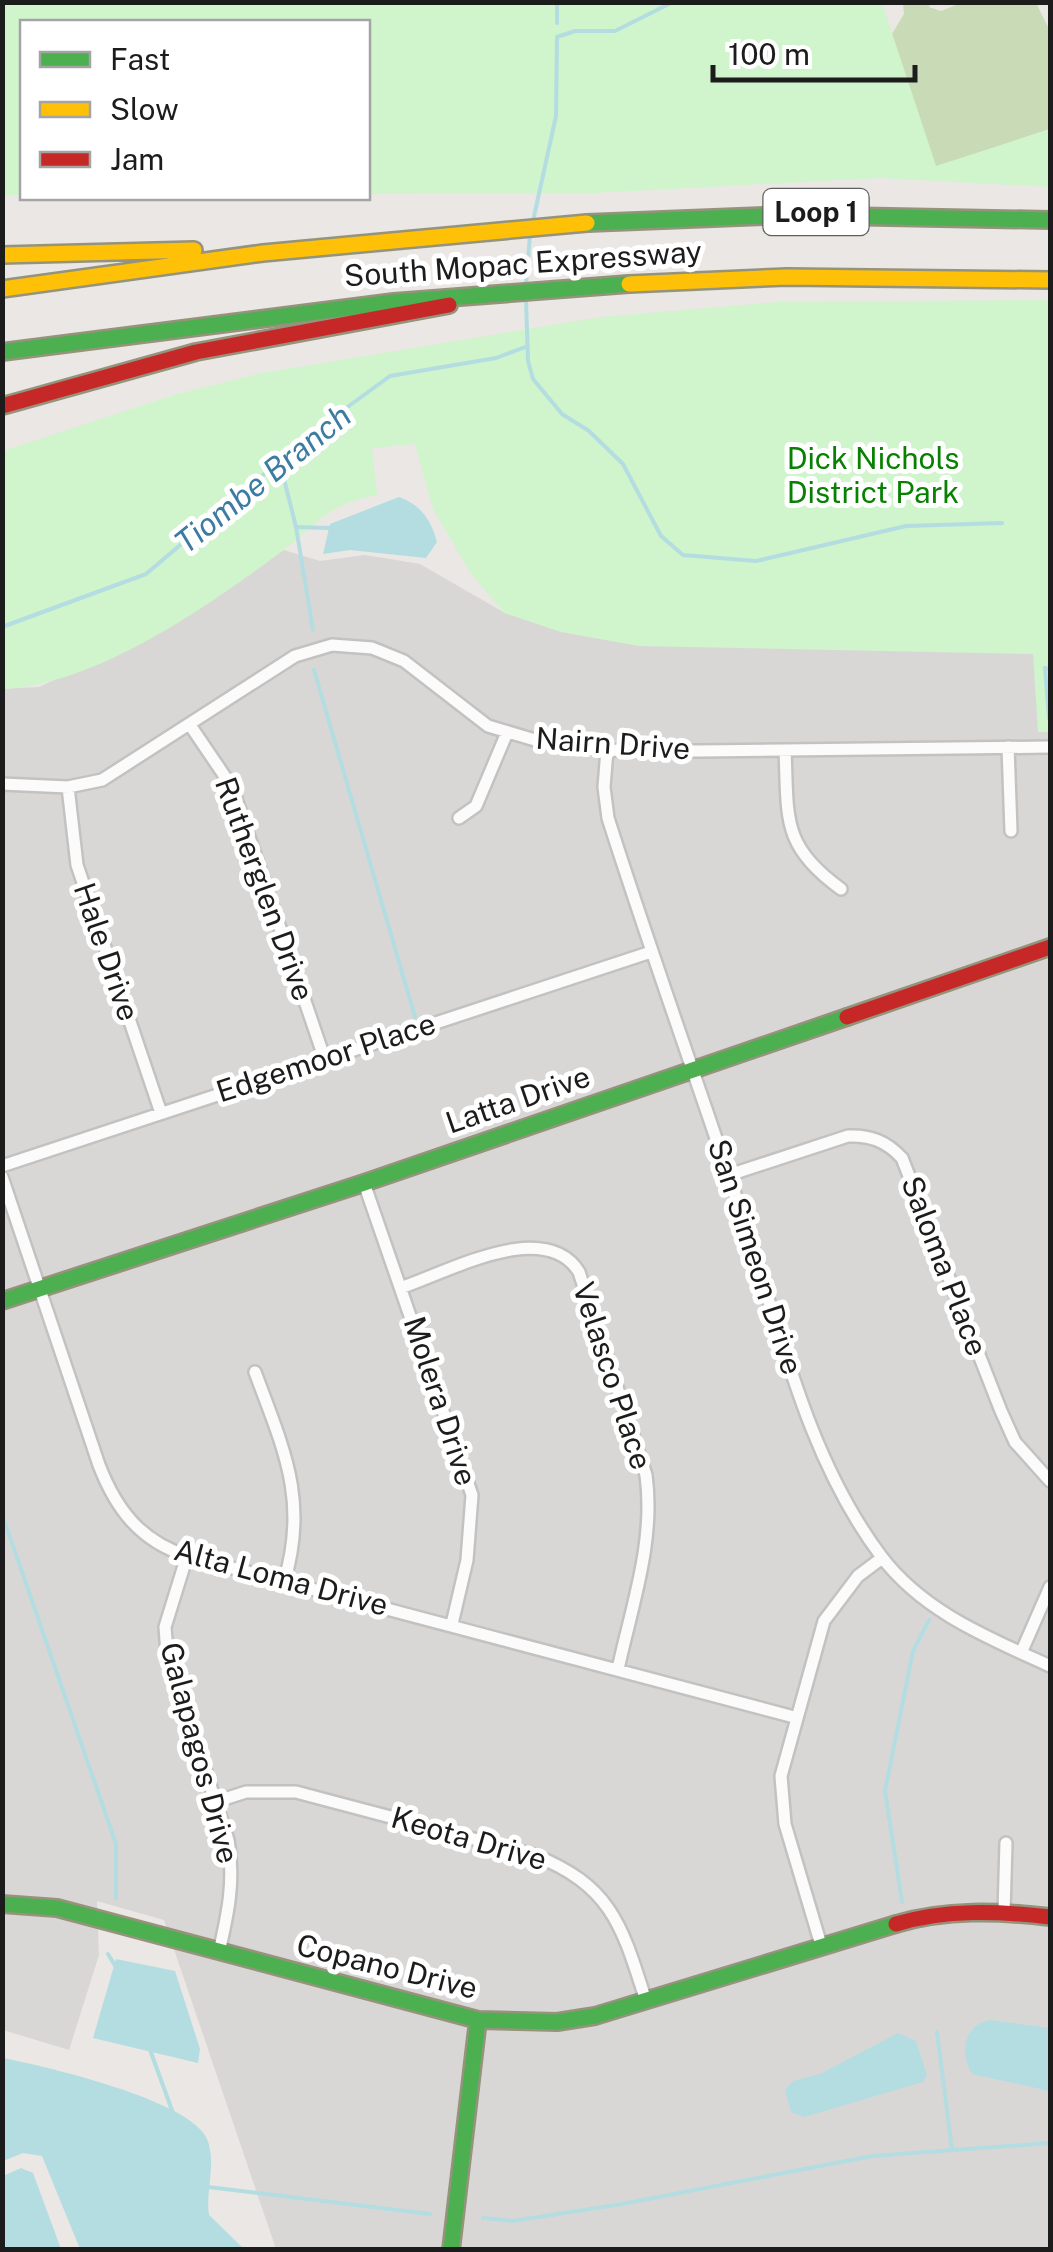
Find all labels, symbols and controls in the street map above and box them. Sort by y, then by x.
legend [20,20,370,200]
scale bar [713,20,916,82]
text: 100 m [728,36,810,72]
text: Fast [110,41,170,77]
text: Slow [110,91,179,127]
text: Jam [110,141,164,177]
road number: Loop 1 [764,189,868,235]
street label: South Mopac Expressway [343,233,703,293]
water label: Tiombe Branch [167,397,358,561]
park label: Dick Nichols District Park [787,440,959,510]
street label: Nairn Drive [535,720,692,766]
street label: Rutherglen Drive [208,772,322,1005]
street label: Hale Drive [67,878,147,1025]
street label: Edgemoor Place [212,1005,440,1109]
street label: Latta Drive [441,1058,595,1141]
street label: San Simeon Drive [701,1135,811,1379]
street label: Saloma Place [894,1171,996,1361]
street label: Velasco Place [566,1278,660,1474]
street label: Molera Drive [397,1312,485,1490]
street label: Alta Loma Drive [170,1531,392,1623]
street label: Galapagos Drive [153,1638,247,1867]
street label: Keota Drive [387,1799,551,1877]
street label: Copano Drive [293,1926,481,2006]

